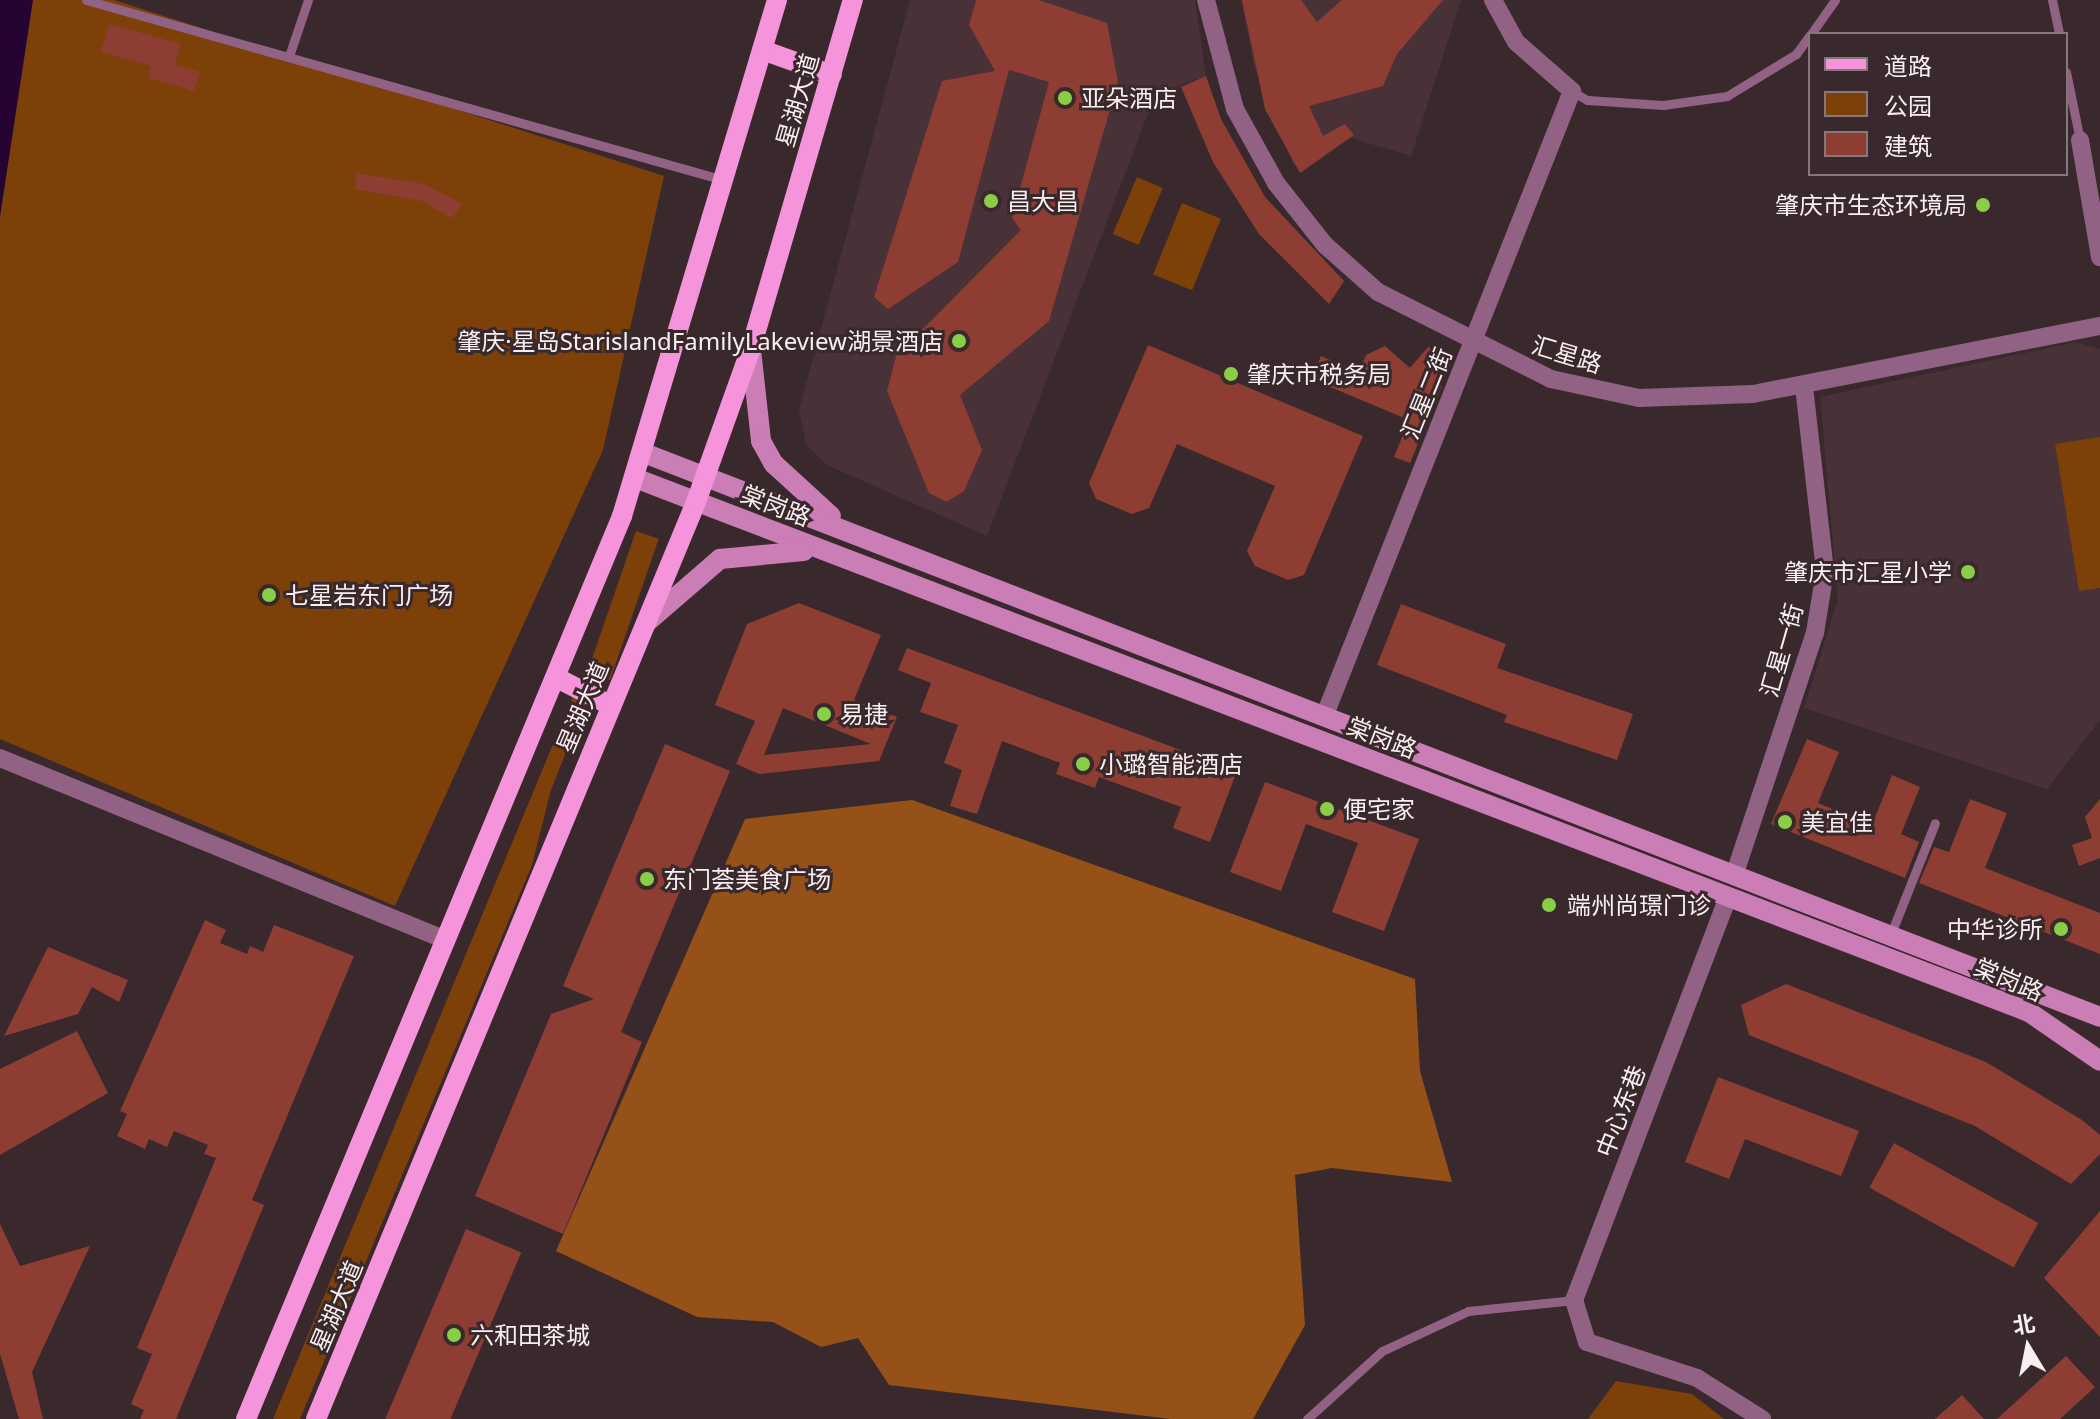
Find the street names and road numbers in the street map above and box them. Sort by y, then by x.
street label: 星湖大道 [770,50,824,150]
street label: 汇星路 [1528,330,1606,378]
street label: 汇星二街 [1395,343,1457,443]
street label: 棠岗路 [737,479,815,531]
street label: 汇星一街 [1754,600,1808,700]
street label: 星湖大道 [550,657,614,757]
street label: 棠岗路 [1343,711,1421,763]
street label: 棠岗路 [1970,952,2048,1006]
street label: 中心东巷 [1589,1061,1651,1161]
street label: 星湖大道 [304,1256,368,1356]

